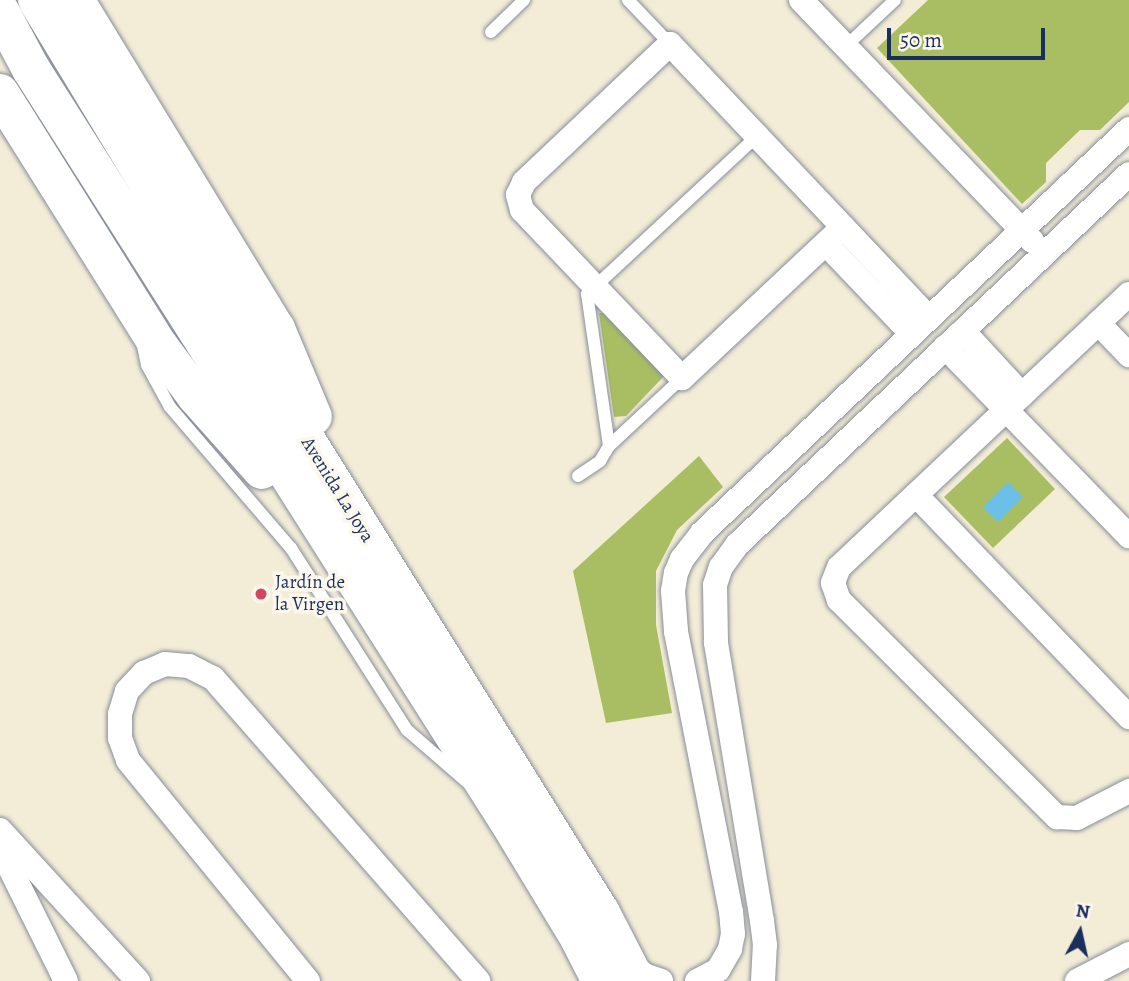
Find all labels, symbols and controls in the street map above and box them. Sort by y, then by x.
scale bar [891,14,1048,58]
text: 50 m [900,26,942,54]
street label: Avenida La Joya [296,433,378,547]
place label: Jardín de la Virgen [275,572,345,616]
marker: Jardín de la Virgen [253,586,269,602]
north arrow [1045,897,1115,967]
text: N [1074,897,1092,925]

